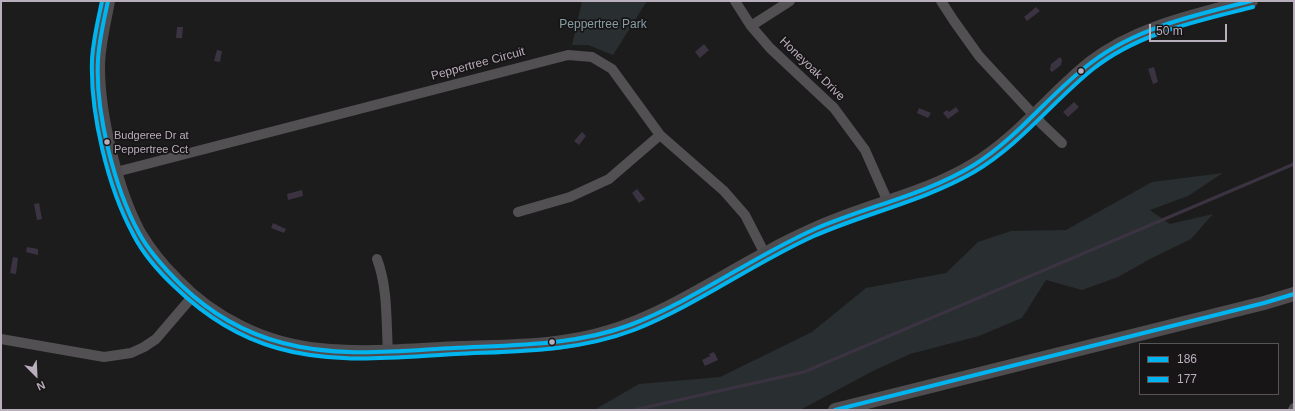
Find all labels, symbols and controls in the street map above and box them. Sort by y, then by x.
scale bar [1151,16,1229,42]
park label: Peppertree Park [559,18,647,32]
text: 50 m [1156,24,1183,38]
street label: Honeyoak Drive [776,34,848,104]
street label: Peppertree Circuit [429,45,527,83]
unlabelled marker [1076,66,1086,76]
place label: Budgeree Dr at Peppertree Cct [114,129,189,155]
marker: Budgeree Dr at Peppertree Cct [102,137,112,147]
unlabelled marker [547,337,557,347]
legend [1139,343,1279,395]
text: 186 [1177,352,1197,366]
north arrow [16,355,56,395]
text: 177 [1177,372,1197,386]
text: N [35,379,47,393]

